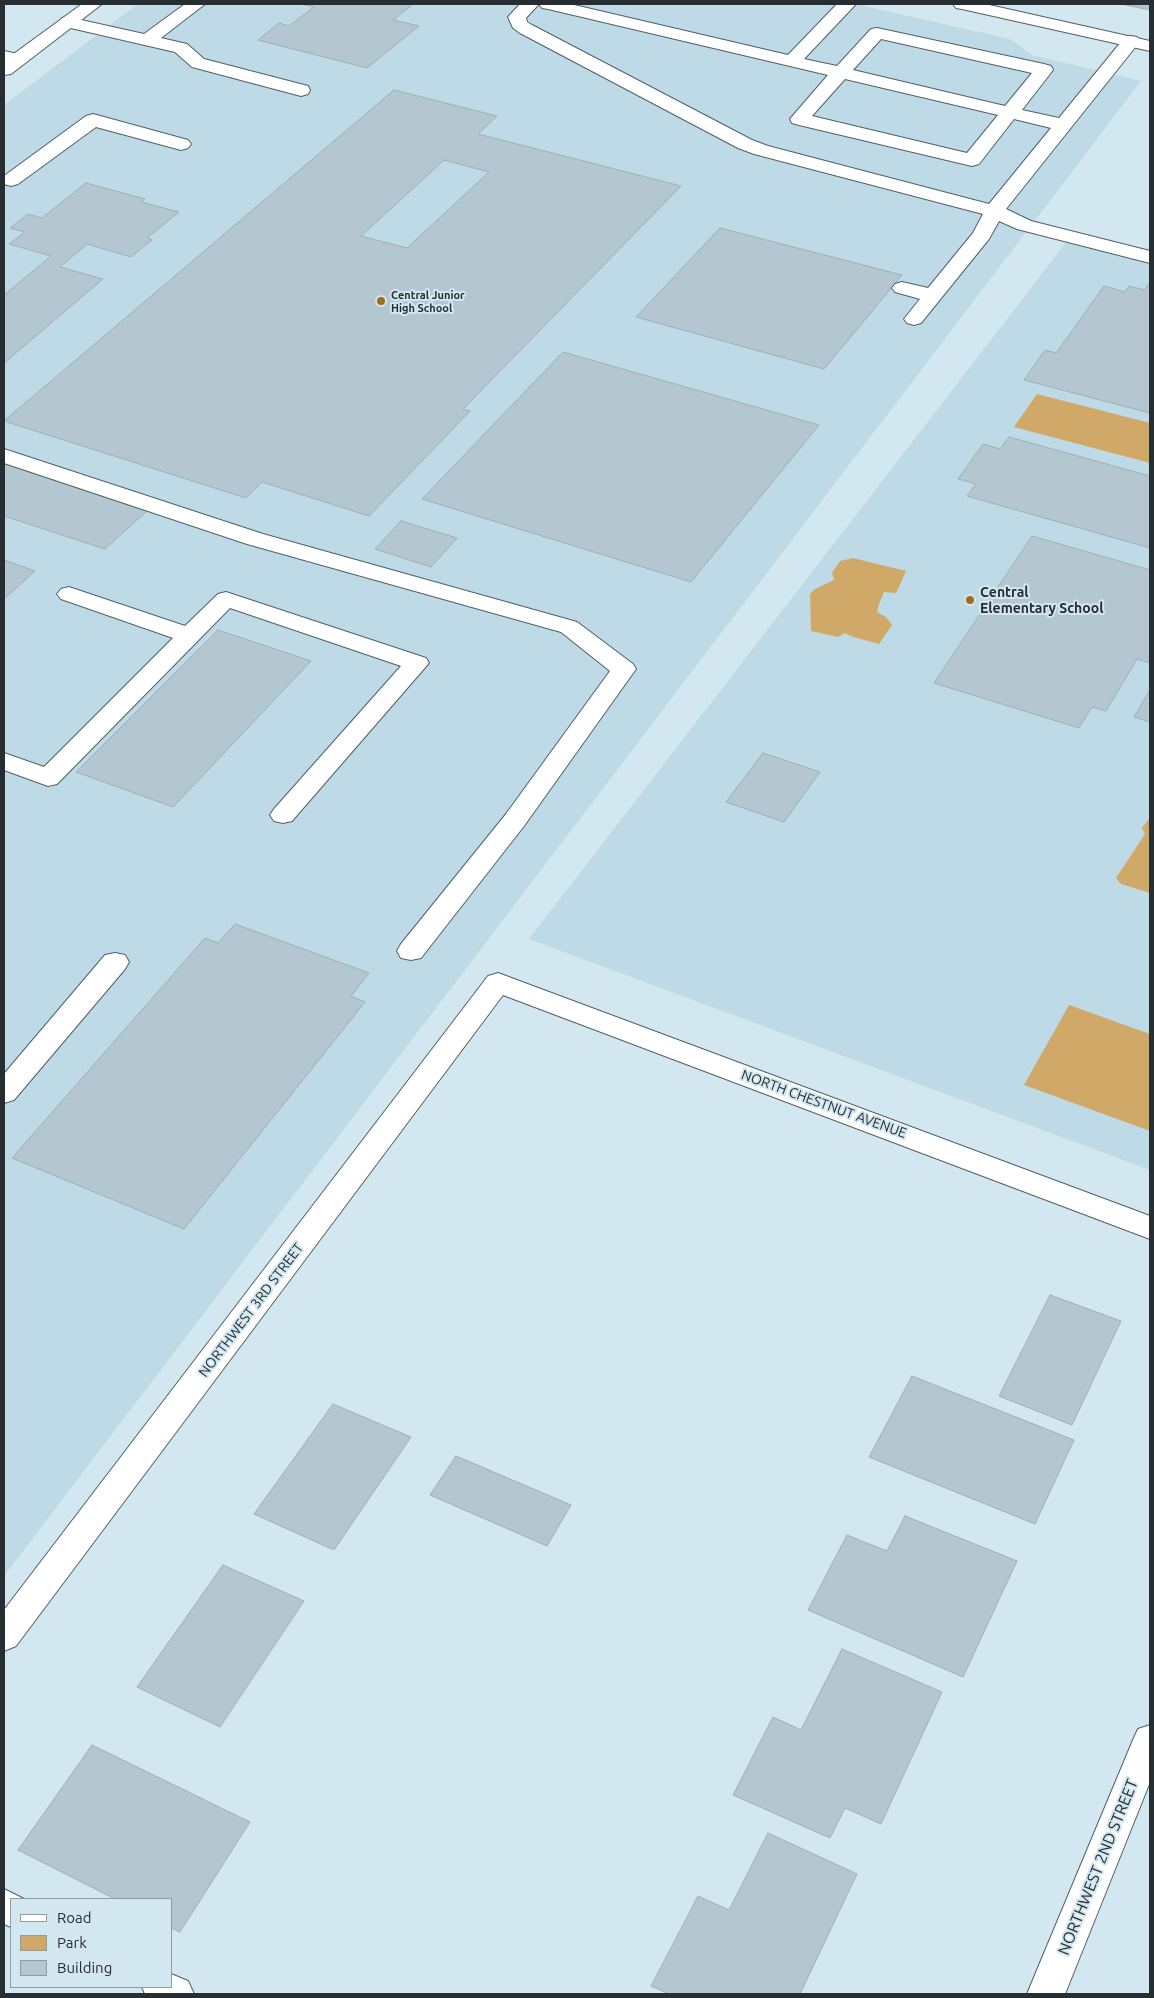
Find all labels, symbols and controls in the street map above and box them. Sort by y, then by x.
place label: Central Junior High School [391,288,465,314]
marker: Central Junior High School [375,295,387,307]
place label: Central Elementary School [980,584,1103,616]
marker: Central Elementary School [964,594,976,606]
street label: NORTH CHESTNUT AVENUE [739,1066,909,1142]
street label: NORTHWEST 3RD STREET [195,1240,307,1380]
street label: NORTHWEST 2ND STREET [1054,1776,1142,1958]
legend [10,1898,172,1988]
text: Road [57,1909,92,1926]
text: Park [57,1934,87,1951]
text: Building [57,1959,112,1976]

